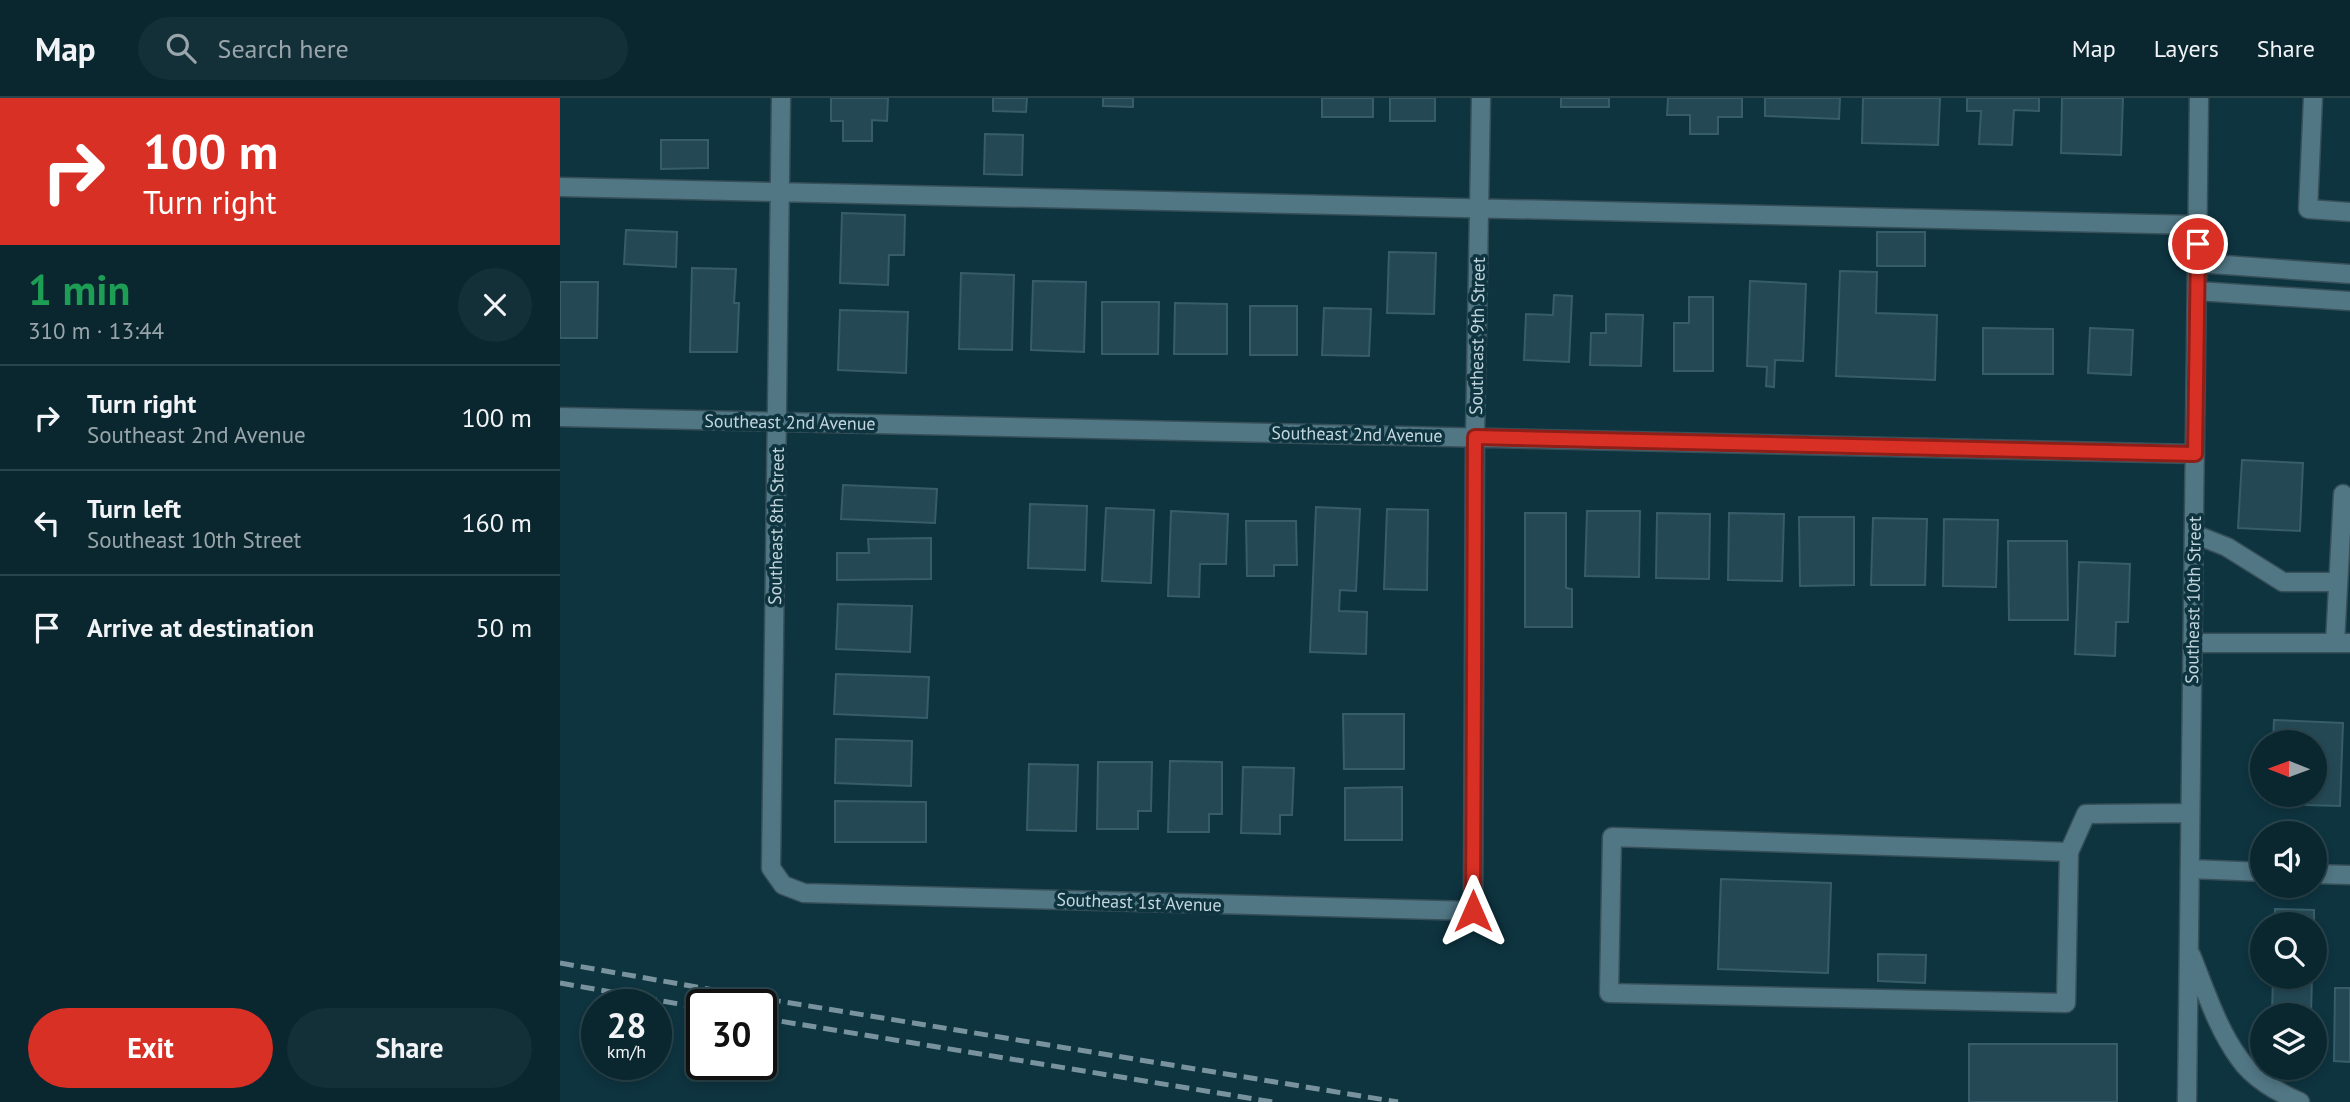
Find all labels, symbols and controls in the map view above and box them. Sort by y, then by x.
search box [138,17,628,80]
text: Map [35,27,96,70]
icon: search [162,29,200,67]
text: Search here [218,32,349,65]
text: Map [2072,33,2116,64]
text: Layers [2154,33,2219,64]
text: Share [2257,33,2315,64]
text: 100 m [143,119,278,183]
icon: right [28,126,119,217]
text: Turn right [143,181,277,223]
pin [2168,214,2228,274]
icon: arrive [2179,225,2217,263]
street label: Southeast 9th Street [1464,257,1490,415]
text: 1 min [28,262,130,317]
button: close [458,268,532,342]
text: 310 m · 13:44 [28,316,164,345]
text: Turn right [87,387,196,420]
icon: right [28,399,66,437]
text: 100 m [461,401,532,434]
street label: Southeast 2nd Avenue [704,409,876,435]
text: Southeast 2nd Avenue [87,420,306,449]
street label: Southeast 2nd Avenue [1271,421,1443,447]
street label: Southeast 8th Street [763,447,789,605]
text: Turn left [87,492,181,525]
icon: left [28,504,66,542]
text: 160 m [461,506,532,539]
street label: Southeast 10th Street [2180,516,2206,684]
text: Southeast 10th Street [87,525,301,554]
icon: arrive [28,609,66,647]
text: Arrive at destination [87,611,314,644]
text: 50 m [476,611,532,644]
north arrow [2250,730,2328,807]
map controls [2250,730,2327,1080]
button: sound [2250,821,2327,898]
position arrow [1436,874,1510,948]
street label: Southeast 1st Avenue [1056,888,1222,916]
button: search [2250,912,2327,989]
speed limit sign: 30 [686,989,777,1080]
text: 28 [607,1002,646,1048]
button: layers [2250,1003,2327,1080]
button: Exit [28,1008,273,1088]
button: Share [287,1008,532,1088]
text: km/h [607,1040,646,1063]

